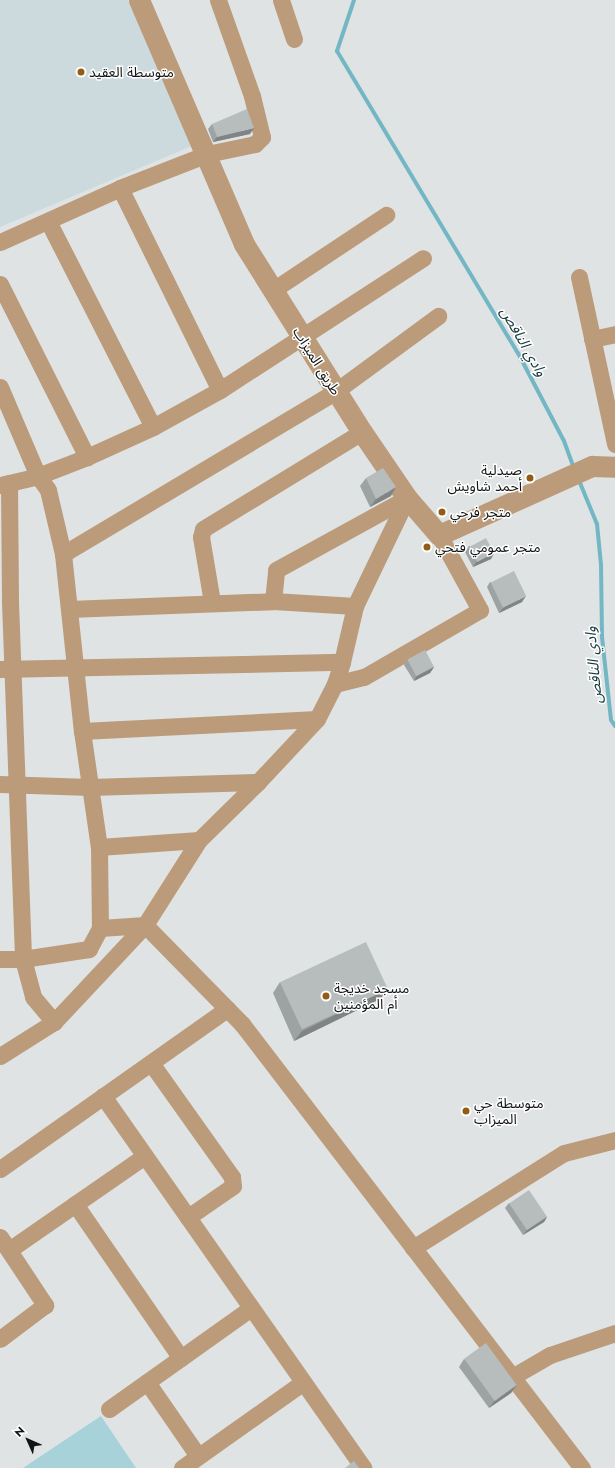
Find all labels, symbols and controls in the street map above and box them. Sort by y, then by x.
place label: متوسطة العقيد [89,64,174,80]
marker: متوسطة العقيد [76,67,86,77]
water label: وادي الناقص [496,304,550,380]
street label: طريق الميزاب [289,324,345,398]
place label: صيدلية أحمد شاويش [447,462,522,494]
marker: صيدلية أحمد شاويش [525,473,535,483]
place label: متجر فرحي [450,504,511,520]
marker: متجر فرحي [437,507,447,517]
place label: متجر عمومي فتحي [435,539,541,555]
marker: متجر عمومي فتحي [422,542,432,552]
water label: وادي الناقص [582,626,606,704]
place label: مسجد خديجة أم المؤمنين [334,980,409,1012]
marker: مسجد خديجة أم المؤمنين [321,991,331,1001]
place label: متوسطة حي الميزاب [474,1095,544,1128]
marker: متوسطة حي الميزاب [461,1106,471,1116]
north arrow [8,1420,48,1460]
text: N [11,1423,28,1440]

